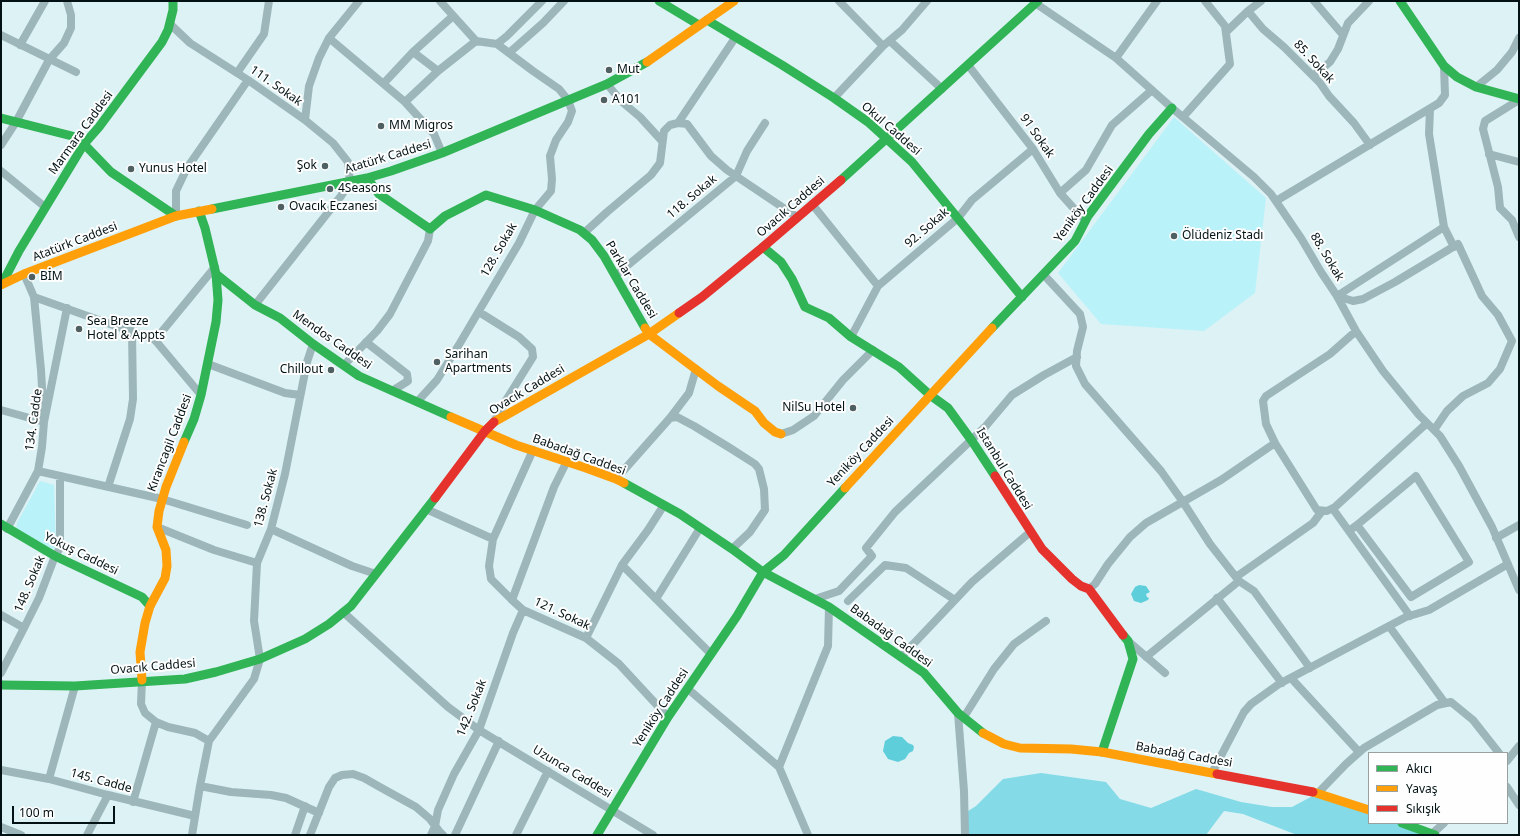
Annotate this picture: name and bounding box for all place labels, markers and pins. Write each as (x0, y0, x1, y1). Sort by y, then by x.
place label: Mut (617, 63, 640, 77)
marker: Mut (604, 65, 614, 75)
place label: A101 (612, 93, 640, 107)
marker: A101 (599, 95, 609, 105)
place label: MM Migros (389, 119, 453, 133)
marker: MM Migros (376, 121, 386, 131)
place label: Şok (297, 159, 317, 173)
marker: Şok (320, 161, 330, 171)
place label: Yunus Hotel (139, 162, 207, 176)
marker: Yunus Hotel (126, 164, 136, 174)
place label: 4Seasons (338, 182, 391, 196)
marker: 4Seasons (325, 184, 335, 194)
place label: Ovacık Eczanesi (289, 200, 377, 214)
marker: Ovacık Eczanesi (276, 202, 286, 212)
place label: Ölüdeniz Stadı (1182, 229, 1263, 243)
marker: Ölüdeniz Stadı (1169, 231, 1179, 241)
place label: BİM (40, 270, 63, 284)
marker: BİM (27, 272, 37, 282)
place label: Sea Breeze Hotel & Appts (87, 315, 165, 343)
marker: Sea Breeze Hotel & Appts (74, 324, 84, 334)
place label: Sarihan Apartments (445, 348, 512, 376)
marker: Sarihan Apartments (432, 357, 442, 367)
place label: Chillout (280, 363, 323, 377)
marker: Chillout (326, 365, 336, 375)
place label: NilSu Hotel (782, 401, 845, 415)
marker: NilSu Hotel (848, 403, 858, 413)

